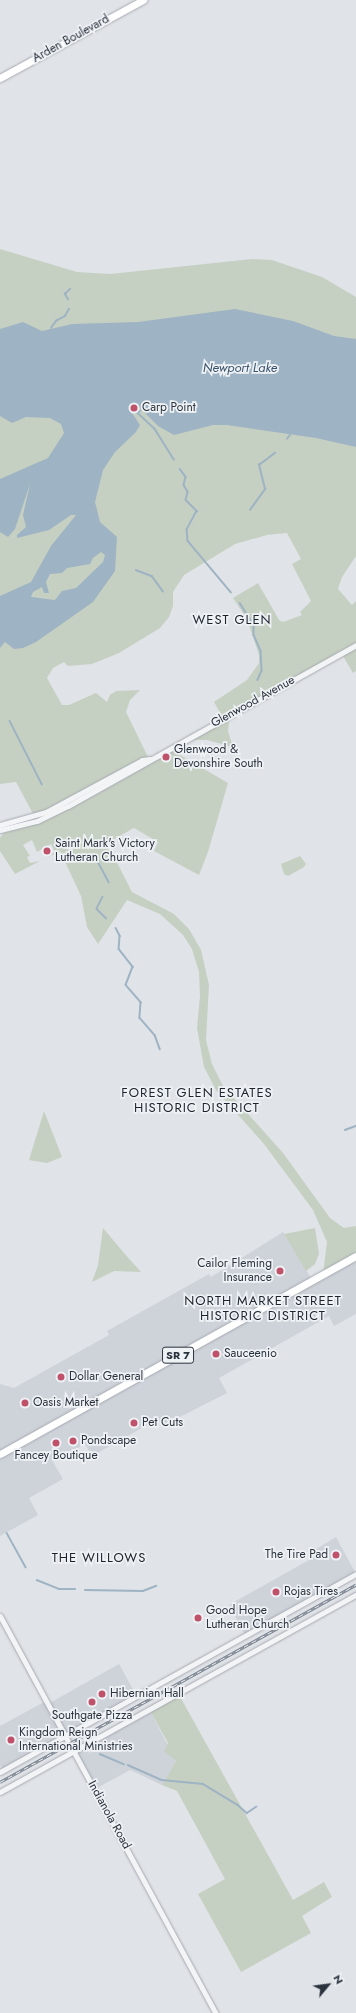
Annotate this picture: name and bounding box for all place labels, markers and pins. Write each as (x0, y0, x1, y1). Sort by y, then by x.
place label: Carp Point (142, 401, 196, 415)
marker: Carp Point (129, 403, 139, 413)
place label: Glenwood & Devonshire South (174, 743, 263, 771)
marker: Glenwood & Devonshire South (161, 752, 171, 762)
place label: Saint Mark's Victory Lutheran Church (55, 837, 155, 865)
marker: Saint Mark's Victory Lutheran Church (42, 846, 52, 856)
place label: Cailor Fleming Insurance (197, 1257, 272, 1285)
marker: Cailor Fleming Insurance (275, 1266, 285, 1276)
place label: Sauceenio (224, 1347, 277, 1361)
marker: Sauceenio (211, 1349, 221, 1359)
place label: Dollar General (69, 1370, 143, 1384)
marker: Dollar General (56, 1372, 66, 1382)
place label: Oasis Market (33, 1396, 98, 1410)
marker: Oasis Market (20, 1398, 30, 1408)
place label: Pet Cuts (142, 1416, 183, 1430)
marker: Pet Cuts (129, 1418, 139, 1428)
place label: Pondscape (81, 1434, 136, 1448)
marker: Pondscape (68, 1436, 78, 1446)
marker: Fancey Boutique (51, 1438, 61, 1448)
place label: Fancey Boutique (14, 1449, 98, 1463)
place label: The Tire Pad (265, 1548, 328, 1562)
marker: The Tire Pad (331, 1550, 341, 1560)
place label: Rojas Tires (284, 1585, 338, 1599)
marker: Rojas Tires (271, 1587, 281, 1597)
place label: Good Hope Lutheran Church (206, 1604, 289, 1632)
marker: Good Hope Lutheran Church (193, 1613, 203, 1623)
place label: Hibernian Hall (110, 1687, 184, 1701)
marker: Hibernian Hall (97, 1689, 107, 1699)
marker: Southgate Pizza (87, 1697, 97, 1707)
place label: Southgate Pizza (52, 1709, 132, 1723)
place label: Kingdom Reign International Ministries (19, 1726, 133, 1754)
marker: Kingdom Reign International Ministries (6, 1735, 16, 1745)

